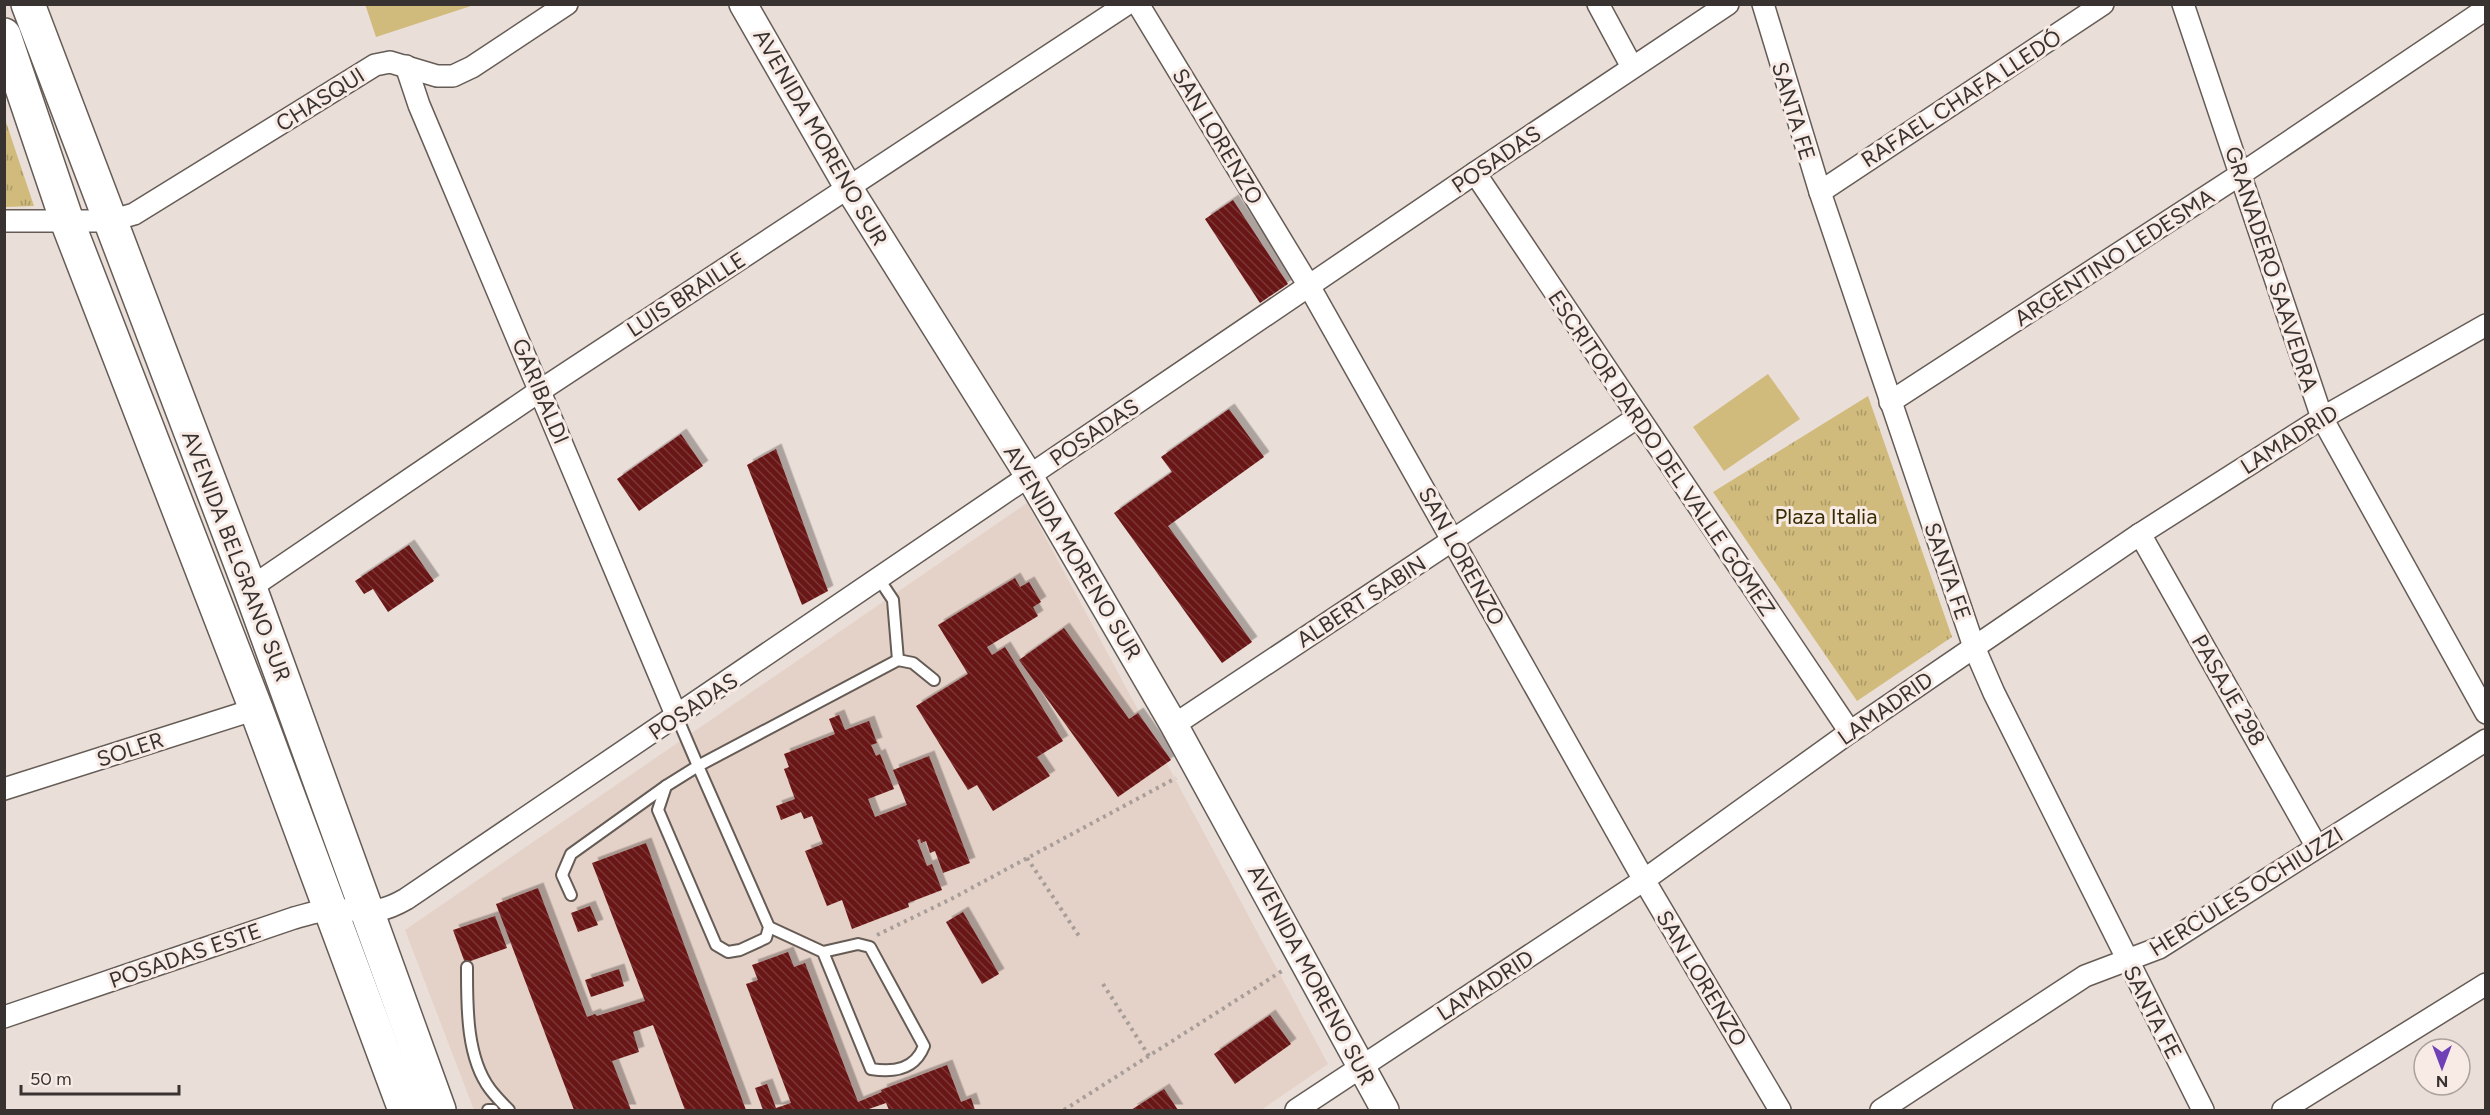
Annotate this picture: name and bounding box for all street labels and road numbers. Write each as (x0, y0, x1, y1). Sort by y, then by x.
street label: AVENIDA MORENO SUR (747, 24, 894, 250)
street label: RAFAEL CHAFA LLEDÓ (1856, 24, 2066, 173)
street label: SANTA FE (1766, 59, 1821, 164)
street label: CHASQUI (271, 62, 370, 137)
street label: SAN LORENZO (1166, 63, 1269, 209)
street label: POSADAS (1447, 120, 1546, 199)
street label: GRANADERO SAAVEDRA (2219, 143, 2324, 395)
street label: ARGENTINO LEDESMA (2009, 183, 2219, 332)
street label: LUIS BRAILLE (622, 246, 751, 343)
street label: ESCRITOR DARDO DEL VALLE GÓMEZ (1542, 285, 1781, 621)
street label: GARIBALDI (506, 334, 575, 448)
street label: POSADAS (1045, 393, 1144, 472)
street label: LAMADRID (2236, 399, 2343, 480)
street label: AVENIDA BELGRANO SUR (176, 427, 297, 685)
street label: AVENIDA MORENO SUR (998, 440, 1147, 664)
street label: SAN LORENZO (1412, 482, 1511, 630)
street label: SANTA FE (1918, 519, 1977, 623)
street label: ALBERT SABIN (1291, 550, 1431, 653)
street label: PASAJE 298 (2186, 630, 2271, 751)
street label: LAMADRID (1833, 666, 1938, 751)
street label: POSADAS (644, 667, 743, 746)
street label: SOLER (93, 726, 167, 773)
street label: HERCULES OCHIUZZI (2144, 821, 2348, 962)
street label: AVENIDA MORENO SUR (1242, 861, 1381, 1090)
street label: SAN LORENZO (1650, 905, 1753, 1051)
street label: POSADAS ESTE (106, 917, 265, 994)
street label: LAMADRID (1432, 944, 1539, 1027)
street label: SANTA FE (2118, 961, 2188, 1064)

